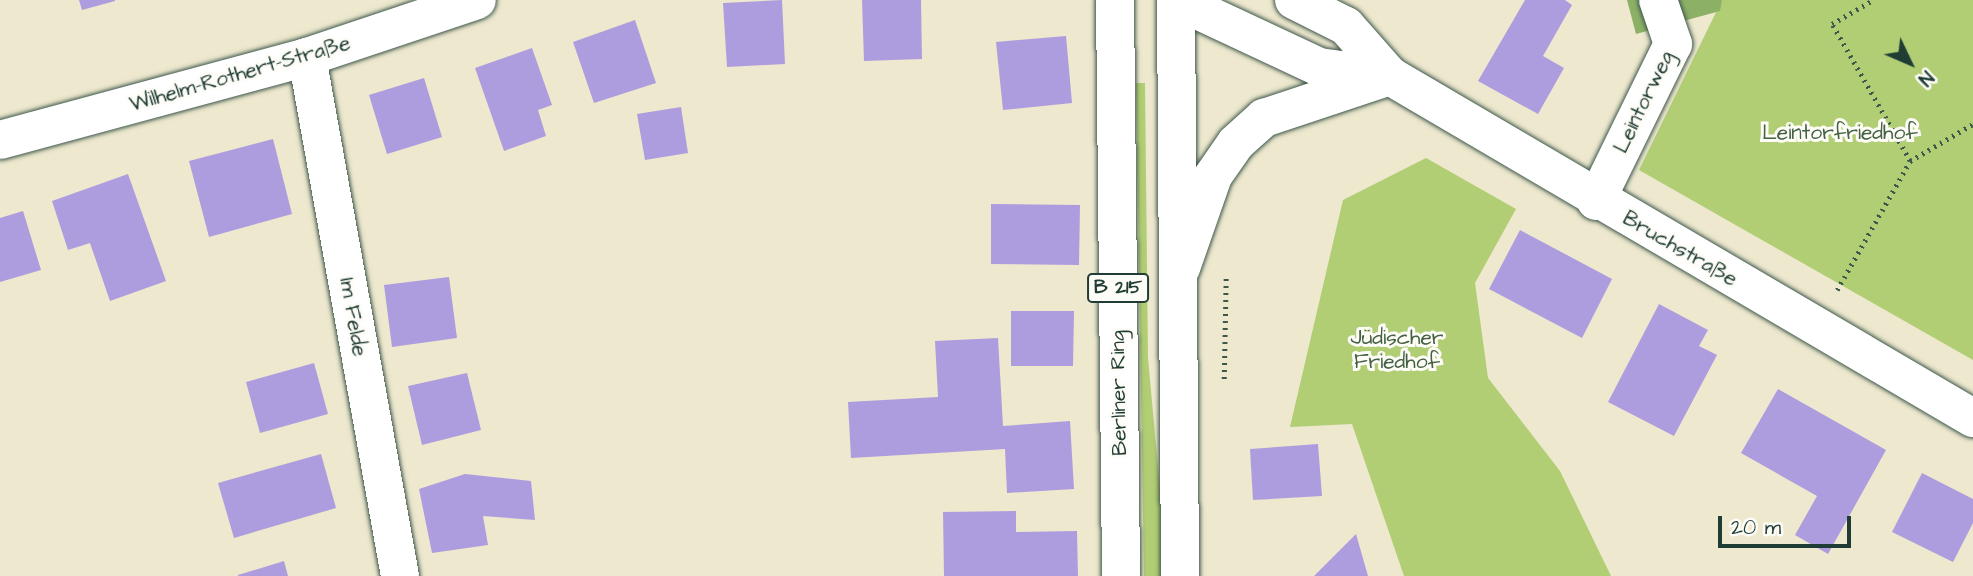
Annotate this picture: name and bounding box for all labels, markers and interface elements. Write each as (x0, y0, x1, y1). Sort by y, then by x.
north arrow (1875, 28, 1945, 98)
street label: Wilhelm-Rothert-Straße (127, 30, 353, 118)
street label: Leintorweg (1608, 47, 1680, 157)
text: N (1912, 64, 1939, 92)
park label: Leintorfriedhof (1762, 120, 1918, 146)
street label: Bruchstraße (1618, 206, 1742, 292)
road number: B 215 (1086, 272, 1150, 304)
street label: Im Felde (334, 276, 372, 358)
park label: Jüdischer Friedhof (1351, 325, 1443, 375)
street label: Berliner Ring (1105, 330, 1133, 456)
scale bar (1721, 503, 1854, 546)
text: 20 m (1731, 513, 1781, 542)

